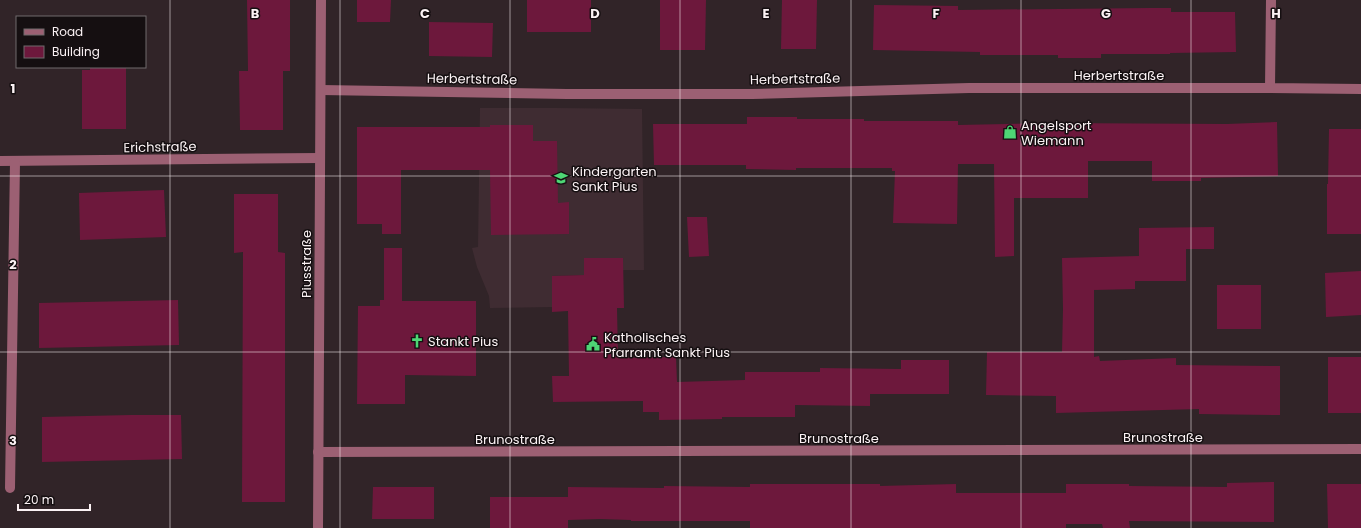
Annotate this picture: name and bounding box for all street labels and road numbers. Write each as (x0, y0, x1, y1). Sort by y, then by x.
street label: Herbertstraße (1074, 66, 1164, 85)
street label: Herbertstraße (427, 69, 517, 89)
street label: Herbertstraße (750, 69, 840, 89)
street label: Erichstraße (123, 137, 197, 157)
street label: Piusstraße (297, 230, 316, 298)
street label: Brunostraße (1123, 428, 1203, 447)
street label: Brunostraße (799, 429, 879, 448)
street label: Brunostraße (475, 430, 555, 449)

